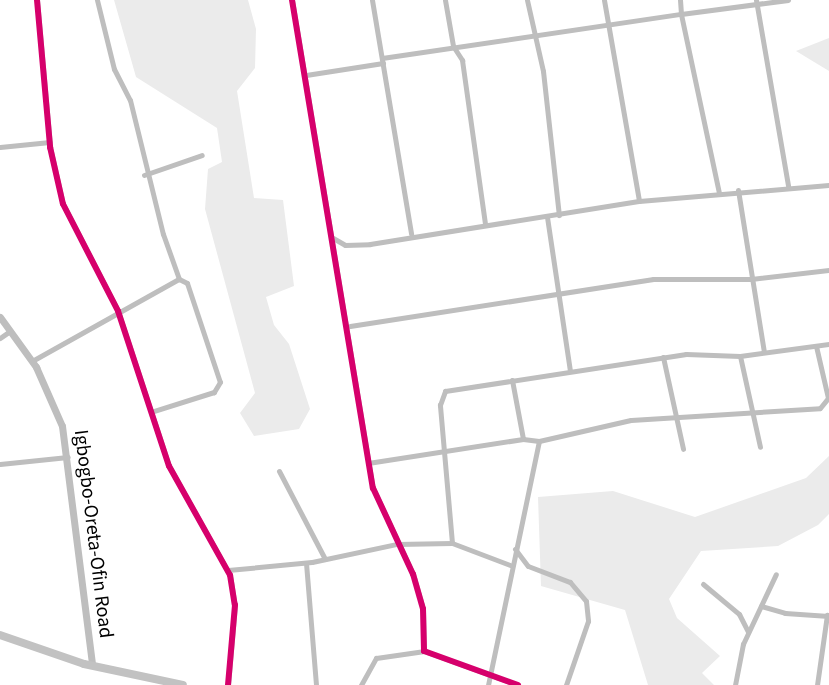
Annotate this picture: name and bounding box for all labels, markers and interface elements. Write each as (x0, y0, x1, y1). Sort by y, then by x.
street label: Igbogbo-Oreta-Ofin Road (68, 428, 118, 640)

